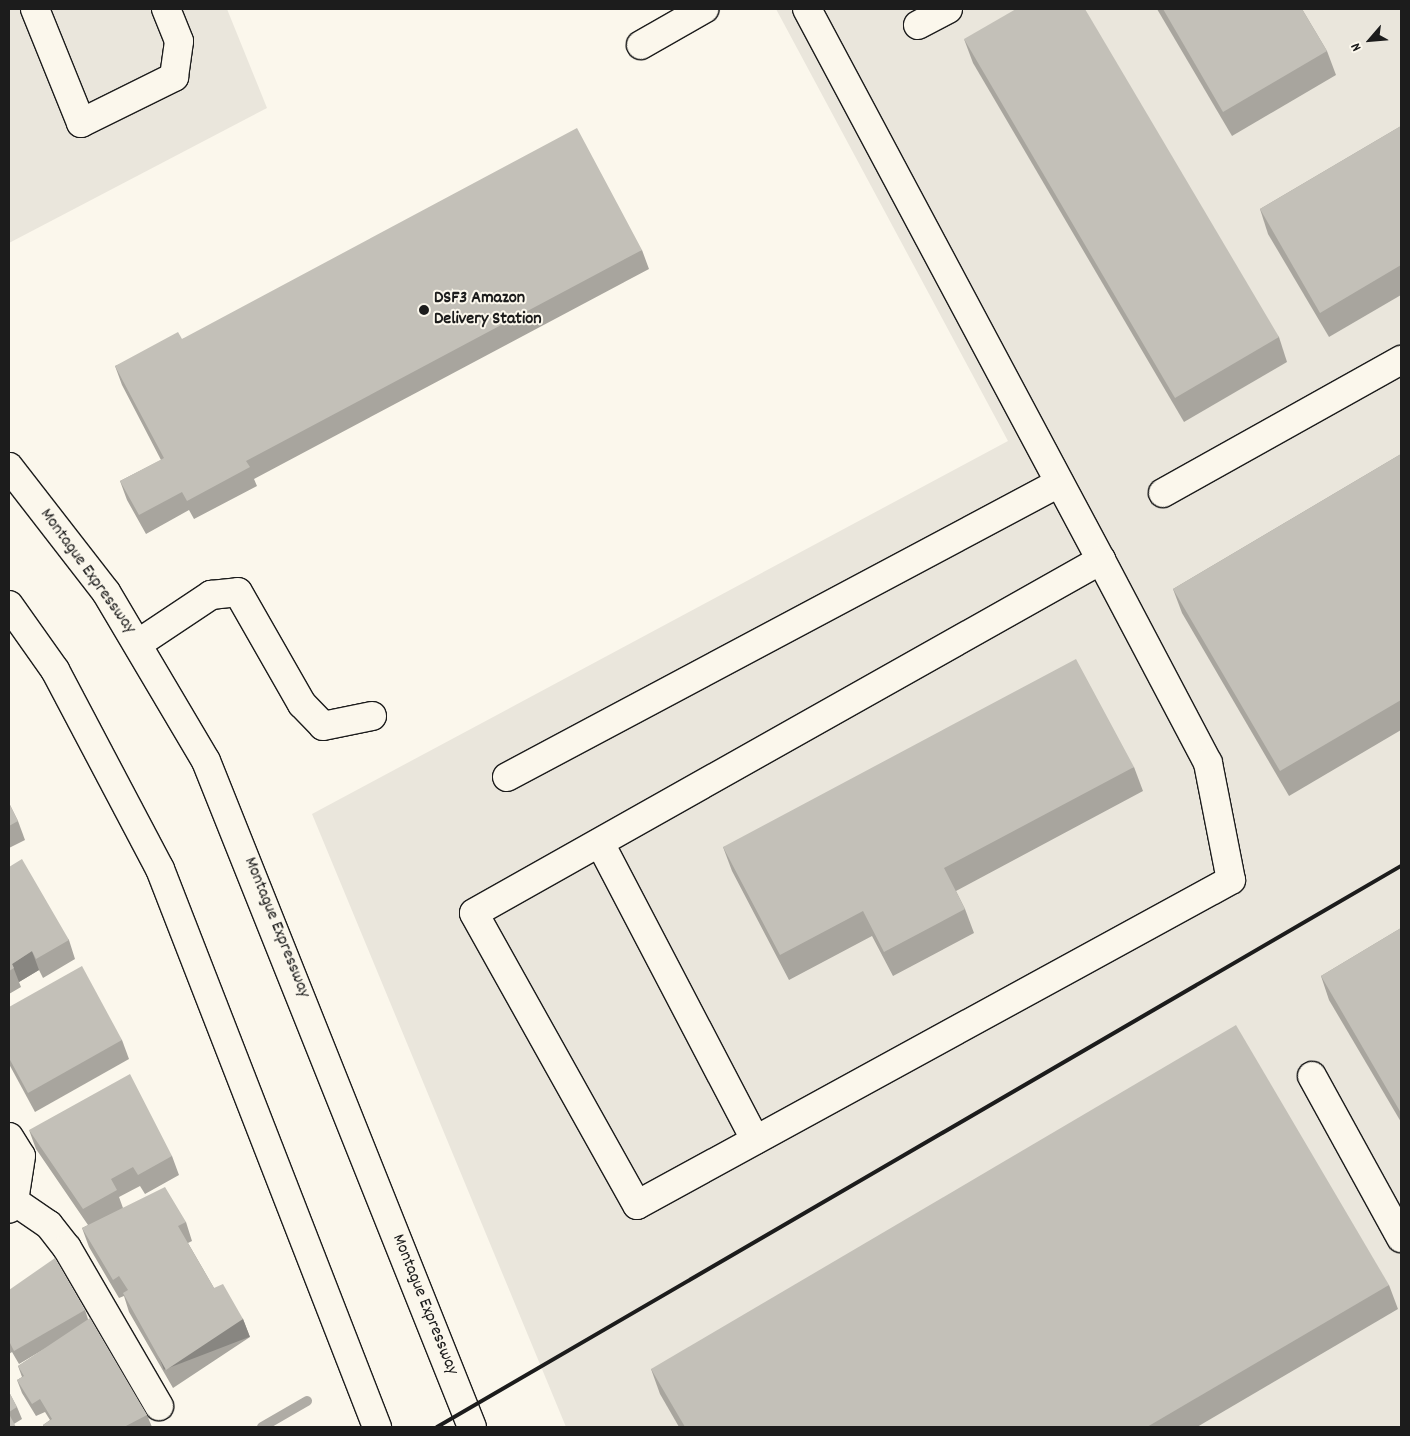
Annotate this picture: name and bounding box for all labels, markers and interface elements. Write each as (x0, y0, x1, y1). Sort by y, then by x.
north arrow (1345, 15, 1395, 65)
text: N (1346, 39, 1367, 54)
place label: DSF3 Amazon Delivery Station (434, 289, 542, 332)
marker: DSF3 Amazon Delivery Station (418, 304, 430, 316)
street label: Montague Expressway (34, 505, 140, 639)
street label: Montague Expressway (238, 854, 314, 1002)
street label: Montague Expressway (386, 1231, 462, 1379)

